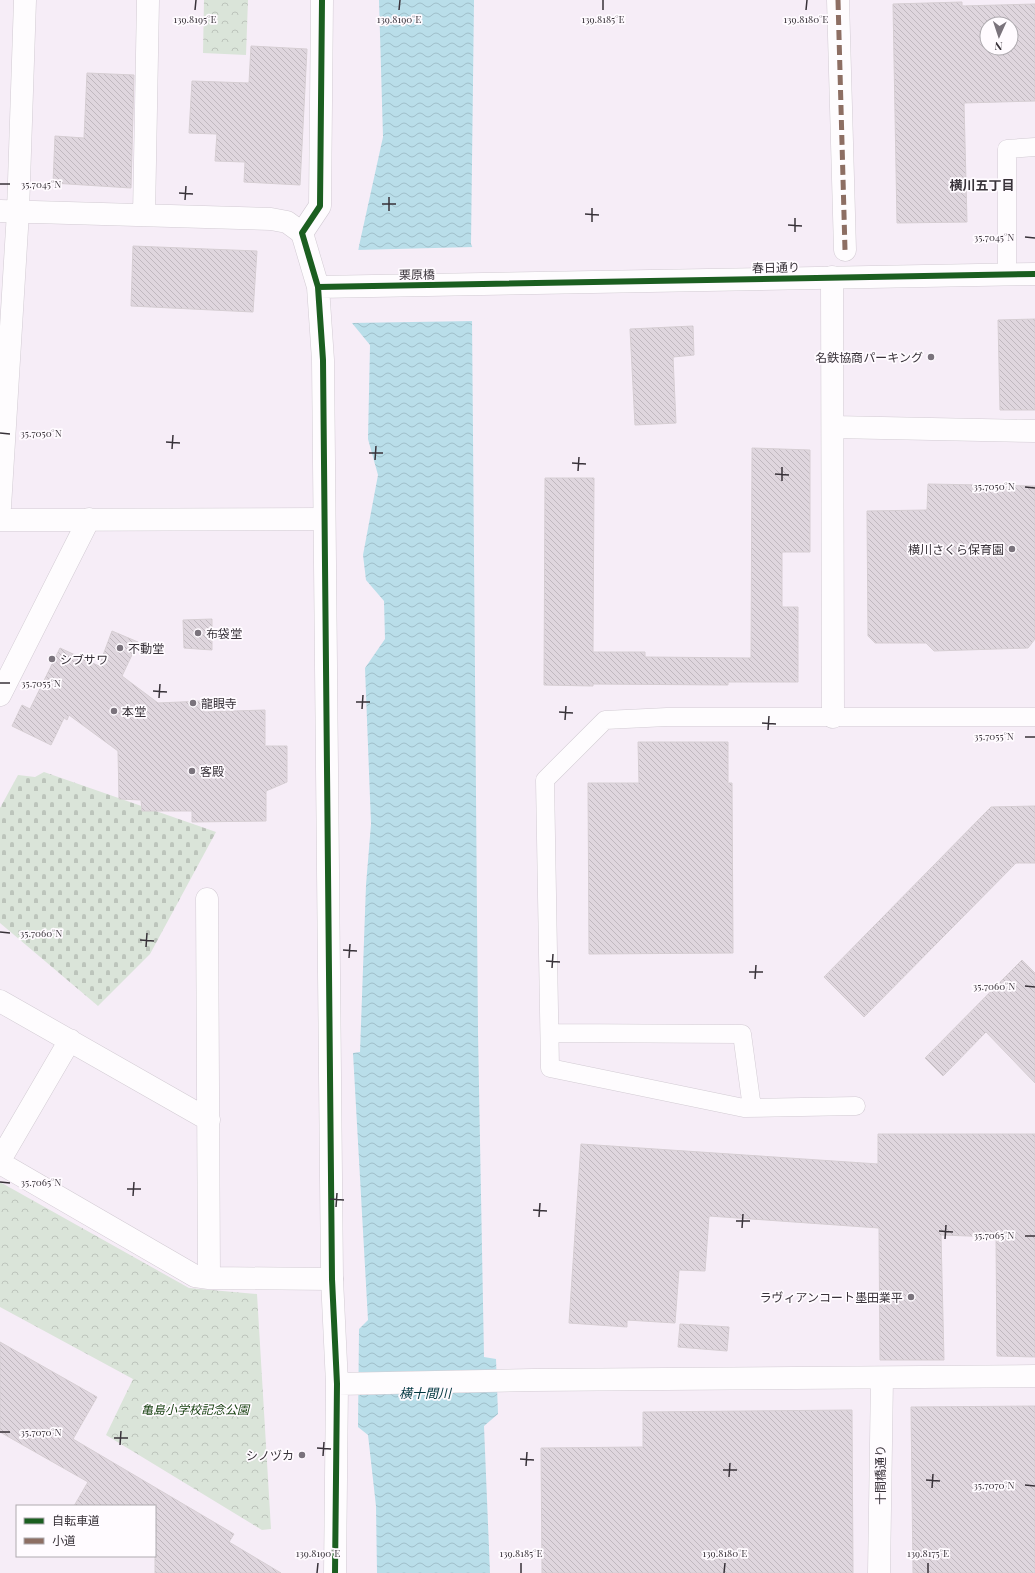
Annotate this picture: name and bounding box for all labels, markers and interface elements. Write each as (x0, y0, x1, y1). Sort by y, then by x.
text: 139.8195°E (173, 12, 217, 26)
text: 139.8190°E (377, 12, 421, 26)
text: 139.8185°E (581, 12, 625, 26)
text: 139.8180°E (784, 12, 828, 26)
north arrow (979, 16, 1019, 56)
text: N (994, 39, 1003, 54)
district label: 横川五丁目 (949, 176, 1015, 193)
text: 35.7045°N (21, 177, 61, 191)
text: 35.7045°N (974, 230, 1014, 244)
street label: 春日通り (752, 259, 800, 275)
street label: 栗原橋 (399, 266, 435, 282)
place label: 名鉄協商パーキング (815, 349, 923, 365)
marker: 名鉄協商パーキング (926, 352, 936, 362)
text: 35.7050°N (20, 426, 62, 440)
text: 35.7050°N (973, 479, 1015, 493)
place label: 横川さくら保育園 (908, 541, 1004, 557)
marker: 横川さくら保育園 (1007, 544, 1017, 554)
place label: 布袋堂 (206, 625, 242, 641)
marker: 布袋堂 (193, 628, 203, 638)
place label: 不動堂 (128, 640, 164, 656)
marker: 不動堂 (115, 643, 125, 653)
place label: シブサワ (60, 651, 108, 667)
marker: シブサワ (47, 654, 57, 664)
text: 35.7055°N (21, 676, 61, 690)
place label: 龍眼寺 (201, 695, 237, 711)
marker: 龍眼寺 (188, 698, 198, 708)
place label: 本堂 (122, 703, 146, 719)
marker: 本堂 (109, 706, 119, 716)
text: 35.7055°N (974, 729, 1014, 743)
place label: 客殿 (200, 763, 224, 779)
marker: 客殿 (187, 766, 197, 776)
text: 35.7060°N (20, 926, 62, 940)
text: 35.7060°N (973, 979, 1015, 993)
text: 35.7065°N (21, 1175, 61, 1189)
text: 35.7065°N (974, 1228, 1014, 1242)
place label: ラヴィアンコート墨田業平 (759, 1289, 903, 1305)
marker: ラヴィアンコート墨田業平 (906, 1292, 916, 1302)
water label: 横十間川 (399, 1384, 453, 1401)
park label: 亀島小学校記念公園 (141, 1401, 251, 1417)
text: 35.7070°N (20, 1425, 62, 1439)
street label: 十間橋通り (872, 1445, 888, 1505)
place label: シノヅカ (246, 1447, 294, 1463)
marker: シノヅカ (297, 1450, 307, 1460)
text: 35.7070°N (973, 1478, 1015, 1492)
legend (16, 1505, 156, 1557)
text: 自転車道 (52, 1512, 100, 1528)
text: 小道 (52, 1532, 76, 1548)
text: 139.8190°E (296, 1546, 340, 1560)
text: 139.8185°E (499, 1546, 543, 1560)
text: 139.8180°E (703, 1546, 747, 1560)
text: 139.8175°E (907, 1546, 949, 1560)

